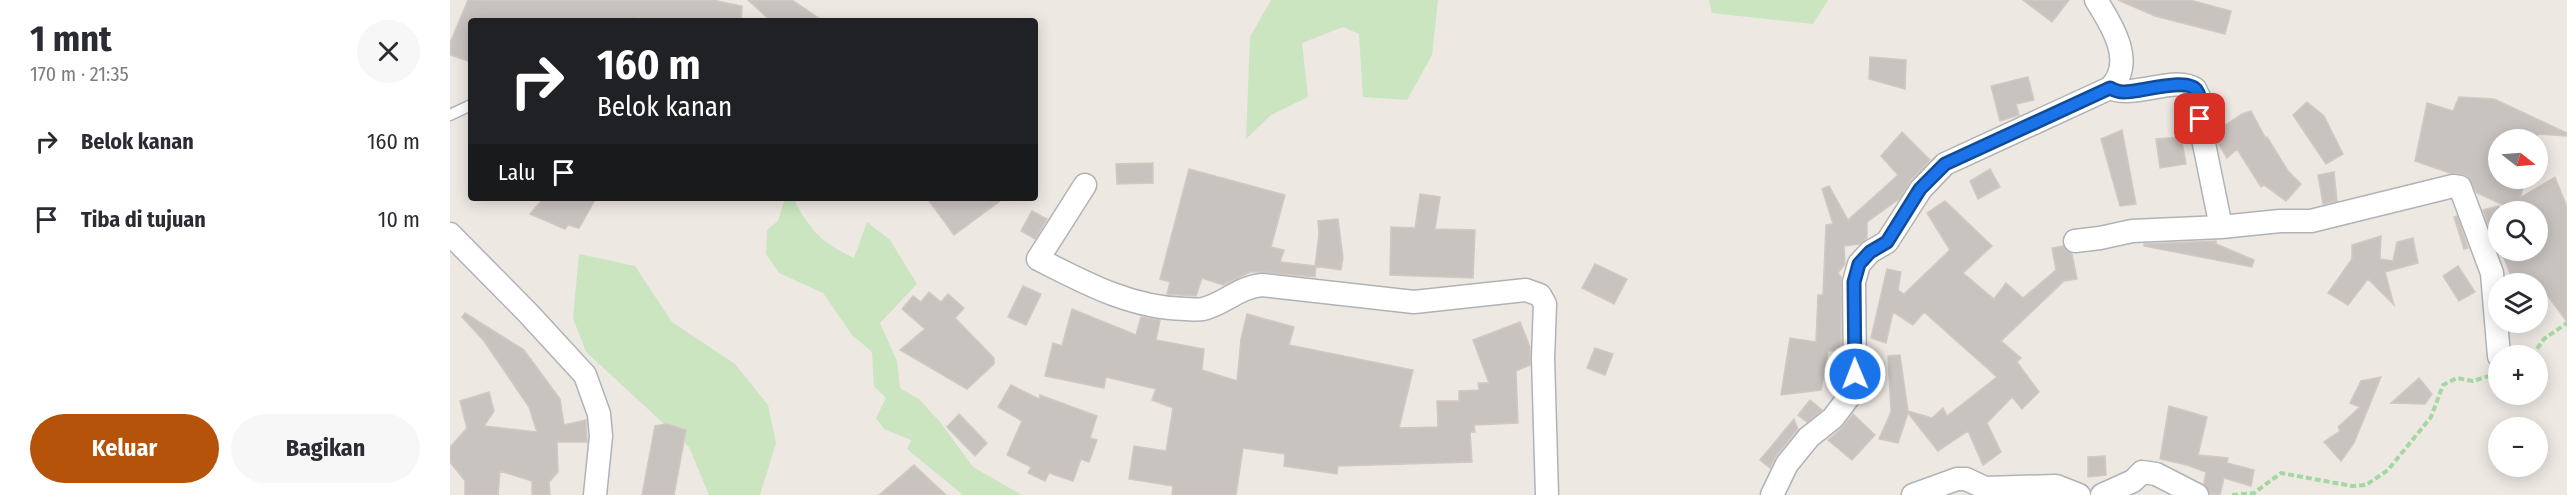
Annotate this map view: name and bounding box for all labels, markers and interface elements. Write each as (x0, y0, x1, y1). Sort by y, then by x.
text: 1 mnt (30, 17, 112, 61)
button: close (357, 20, 420, 83)
text: 160 m (597, 40, 700, 90)
icon: right (498, 42, 576, 120)
text: 170 m · 21:35 (30, 62, 129, 86)
text: Belok kanan (597, 91, 732, 123)
pin (2174, 93, 2225, 144)
icon: arrive (2183, 102, 2216, 135)
icon: right (30, 125, 63, 158)
text: Belok kanan (81, 128, 194, 155)
text: 160 m (367, 128, 420, 155)
north arrow (2488, 129, 2548, 189)
map controls (2488, 129, 2548, 477)
icon: arrive (547, 156, 580, 189)
text: Lalu (498, 159, 535, 186)
button: search (2488, 201, 2548, 261)
icon: arrive (30, 203, 63, 236)
text: Tiba di tujuan (81, 206, 206, 233)
text: 10 m (378, 206, 420, 233)
button: layers (2488, 273, 2548, 333)
position arrow (1823, 342, 1887, 406)
button: + (2488, 345, 2548, 405)
button: Keluar (30, 414, 219, 483)
button: Bagikan (231, 414, 420, 483)
button: − (2488, 417, 2548, 477)

